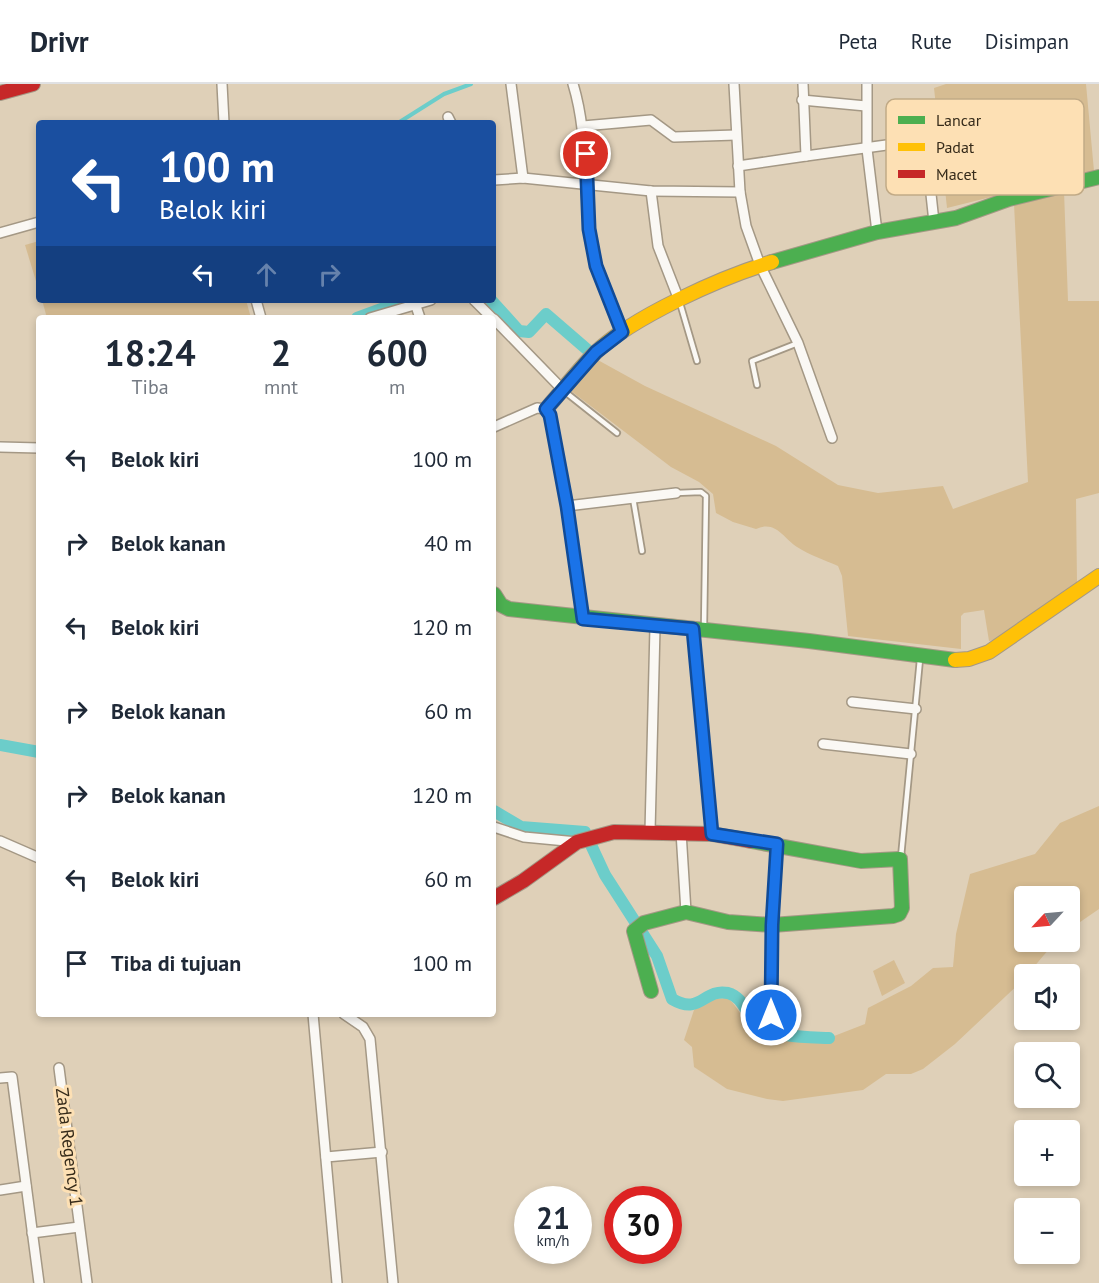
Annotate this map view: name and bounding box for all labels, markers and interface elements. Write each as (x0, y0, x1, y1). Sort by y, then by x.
text: Drivr (30, 23, 89, 60)
text: Peta (838, 28, 878, 55)
text: Rute (911, 28, 952, 55)
text: Disimpan (985, 28, 1069, 55)
legend (886, 99, 1084, 195)
text: Lancar (936, 110, 982, 130)
pin (560, 128, 611, 179)
icon: arrive (569, 137, 602, 170)
text: Padat (936, 137, 975, 157)
text: 100 m (159, 139, 275, 194)
icon: left (60, 144, 138, 222)
text: Macet (936, 164, 978, 184)
text: Belok kiri (159, 192, 267, 226)
icon: left (187, 258, 220, 291)
icon: ahead (250, 258, 283, 291)
icon: right (313, 258, 346, 291)
text: 18:24 (104, 329, 196, 376)
text: 2 (271, 329, 291, 376)
text: 600 (366, 329, 428, 376)
text: Tiba (131, 374, 169, 400)
text: mnt (264, 374, 298, 400)
text: m (389, 374, 405, 400)
icon: left (60, 443, 93, 476)
text: Belok kiri (111, 445, 200, 473)
text: 100 m (412, 445, 472, 473)
icon: right (60, 527, 93, 560)
text: Belok kanan (111, 529, 226, 557)
text: 40 m (424, 529, 472, 557)
icon: left (60, 611, 93, 644)
text: Belok kiri (111, 613, 200, 641)
text: 120 m (412, 613, 472, 641)
icon: right (60, 695, 93, 728)
text: Belok kanan (111, 697, 226, 725)
text: 60 m (424, 697, 472, 725)
icon: right (60, 779, 93, 812)
text: Belok kanan (111, 781, 226, 809)
text: 120 m (412, 781, 472, 809)
icon: left (60, 863, 93, 896)
text: Belok kiri (111, 865, 200, 893)
text: 60 m (424, 865, 472, 893)
north arrow (1014, 886, 1080, 952)
map controls (1014, 886, 1080, 1264)
icon: arrive (60, 947, 93, 980)
text: Tiba di tujuan (111, 949, 241, 977)
text: 100 m (412, 949, 472, 977)
button: sound (1014, 964, 1080, 1030)
position arrow (739, 983, 803, 1047)
button: search (1014, 1042, 1080, 1108)
street label: Zada Regency 1 (51, 1086, 88, 1208)
button: + (1014, 1120, 1080, 1186)
speed limit sign: 30 (604, 1186, 682, 1264)
text: 21 (536, 1198, 570, 1237)
button: − (1014, 1198, 1080, 1264)
text: km/h (537, 1231, 569, 1250)

